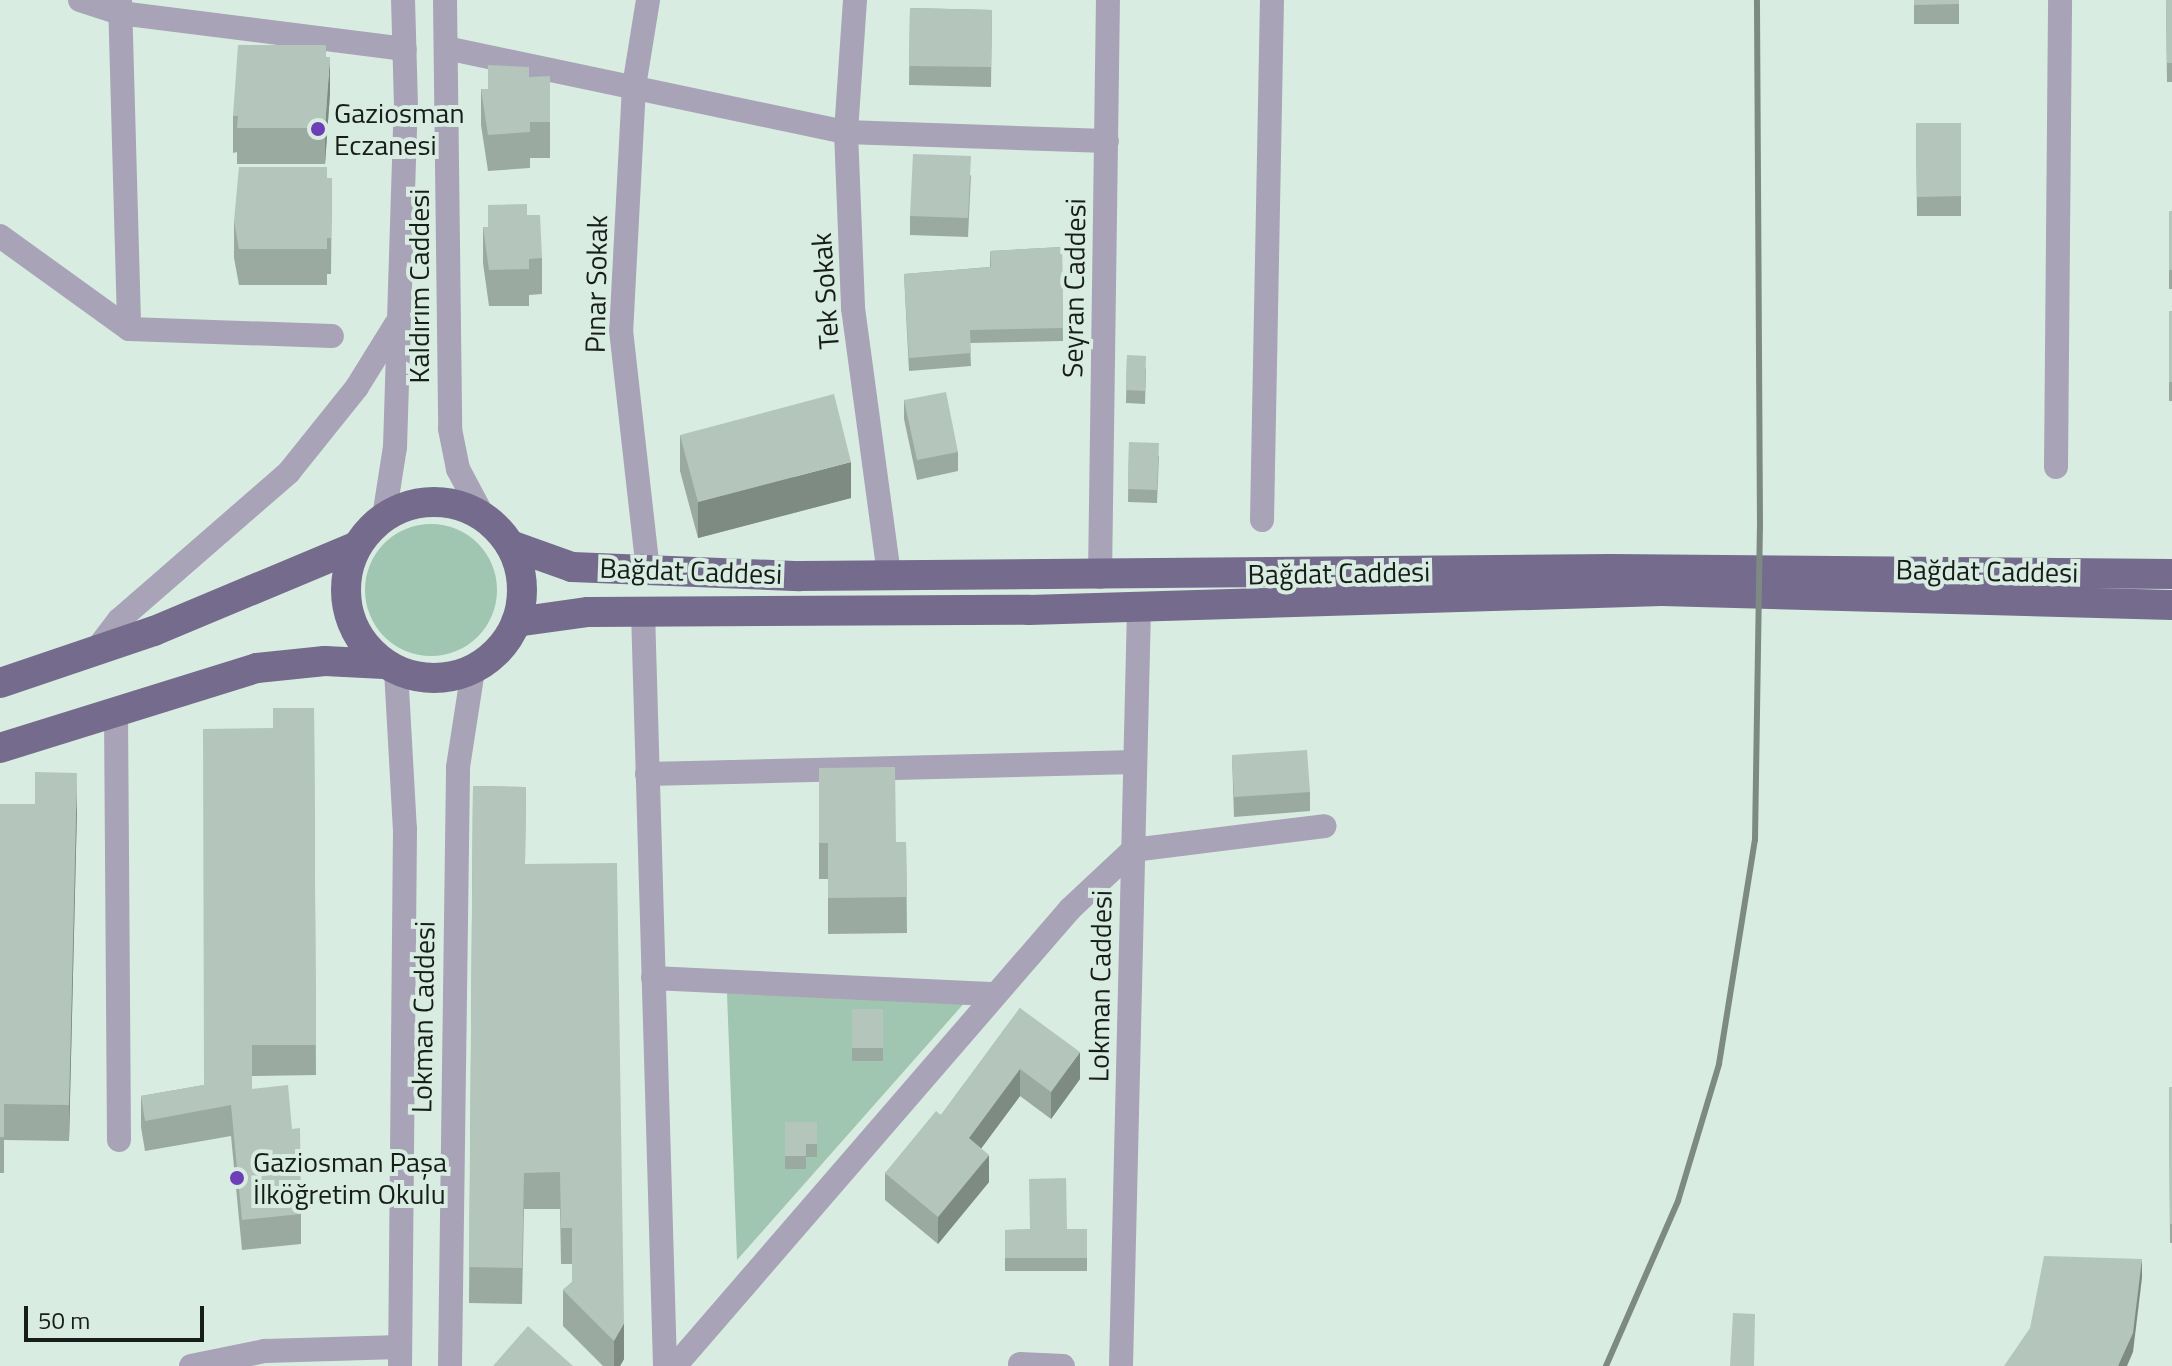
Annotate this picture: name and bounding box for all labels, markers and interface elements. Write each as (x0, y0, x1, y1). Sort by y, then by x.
place label: Gaziosman Eczanesi (334, 96, 464, 162)
marker: Gaziosman Eczanesi (309, 120, 327, 138)
street label: Kaldırım Caddesi (402, 189, 436, 383)
street label: Seyran Caddesi (1056, 198, 1092, 378)
street label: Pınar Sokak (578, 215, 614, 353)
street label: Tek Sokak (804, 232, 846, 350)
street label: Bağdat Caddesi (599, 551, 783, 591)
street label: Bağdat Caddesi (1895, 553, 2079, 589)
street label: Bağdat Caddesi (1247, 555, 1431, 591)
street label: Lokman Caddesi (1082, 890, 1118, 1082)
street label: Lokman Caddesi (405, 921, 441, 1113)
place label: Gaziosman Paşa İlköğretim Okulu (253, 1145, 447, 1211)
marker: Gaziosman Paşa İlköğretim Okulu (228, 1169, 246, 1187)
scale bar (28, 1290, 208, 1340)
text: 50 m (38, 1302, 90, 1338)

